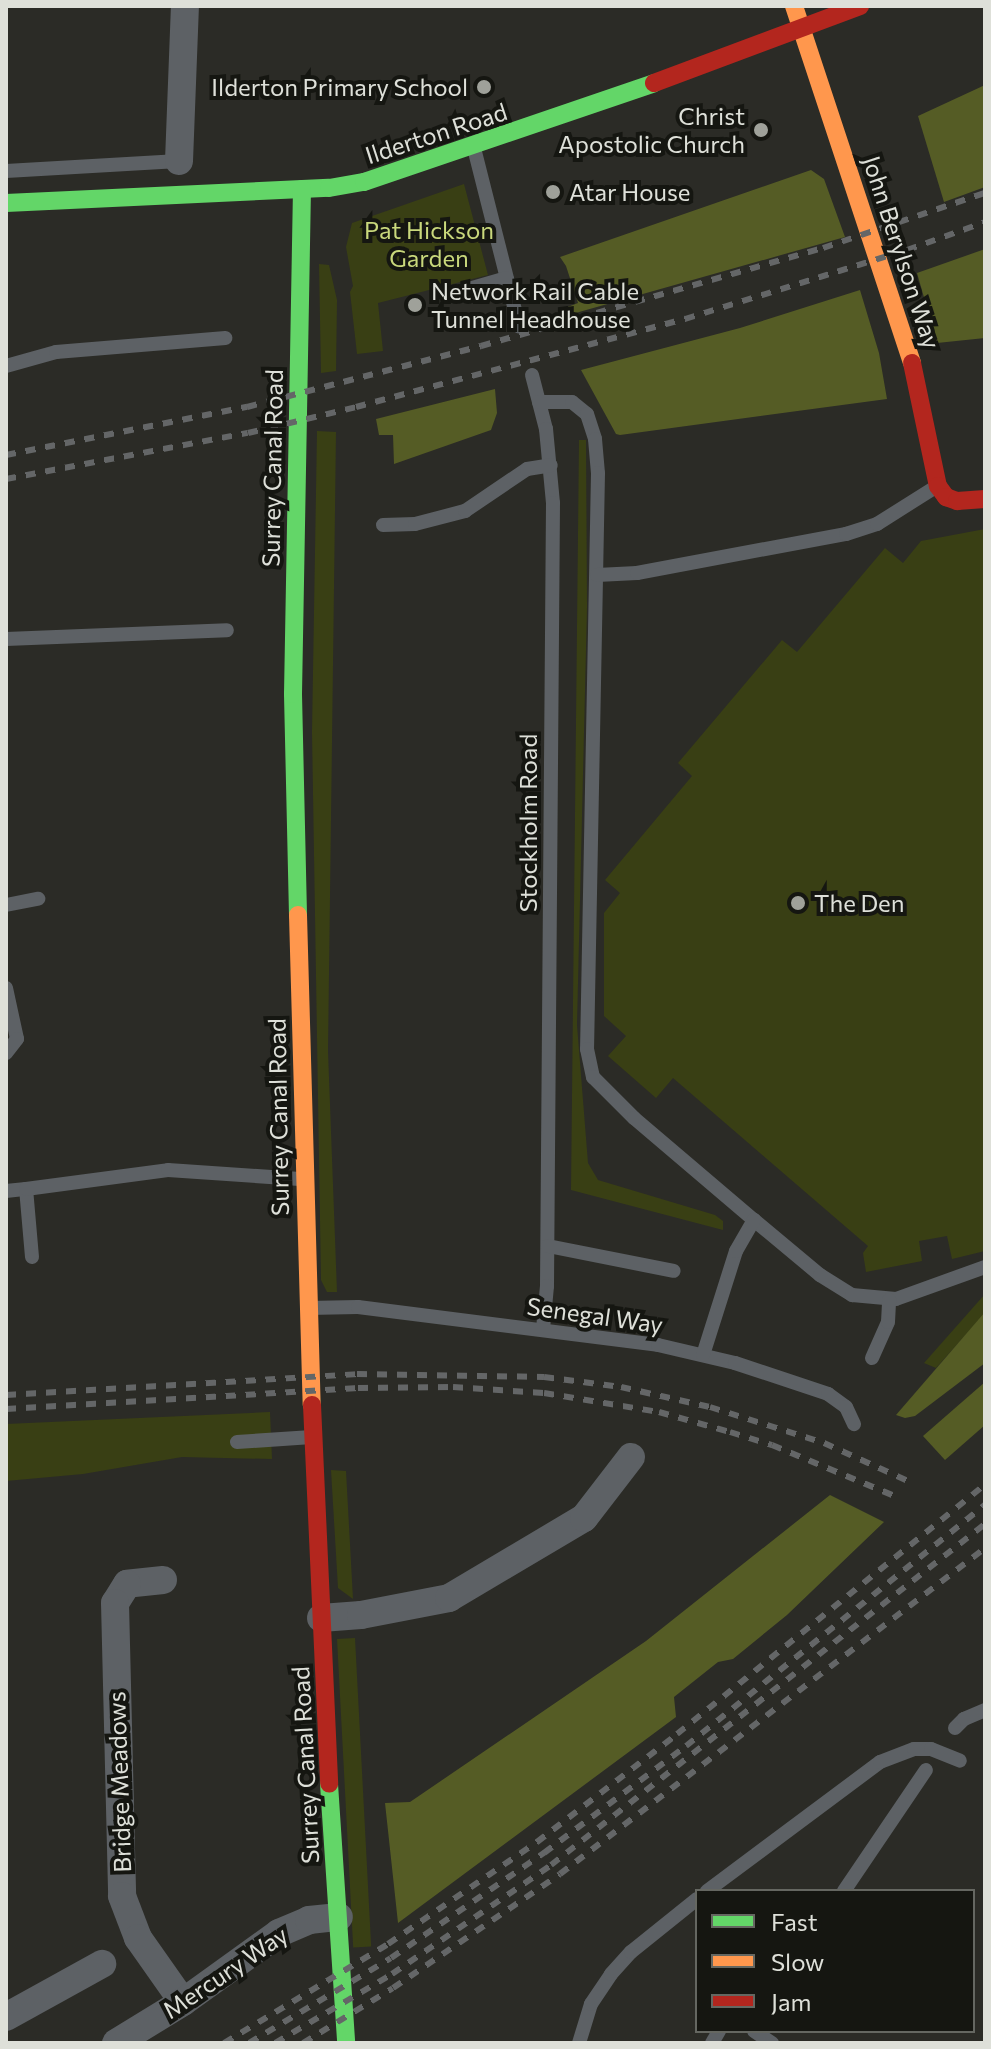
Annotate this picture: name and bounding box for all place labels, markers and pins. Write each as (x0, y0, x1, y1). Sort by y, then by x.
place label: Ilderton Primary School (211, 73, 468, 101)
marker: Ilderton Primary School (475, 78, 493, 96)
place label: Christ Apostolic Church (558, 102, 745, 158)
marker: Christ Apostolic Church (752, 121, 770, 139)
place label: Atar House (569, 178, 690, 206)
marker: Atar House (544, 183, 562, 201)
place label: Network Rail Cable Tunnel Headhouse (431, 277, 639, 333)
marker: Network Rail Cable Tunnel Headhouse (406, 296, 424, 314)
place label: The Den (814, 889, 904, 917)
marker: The Den (789, 894, 807, 912)

